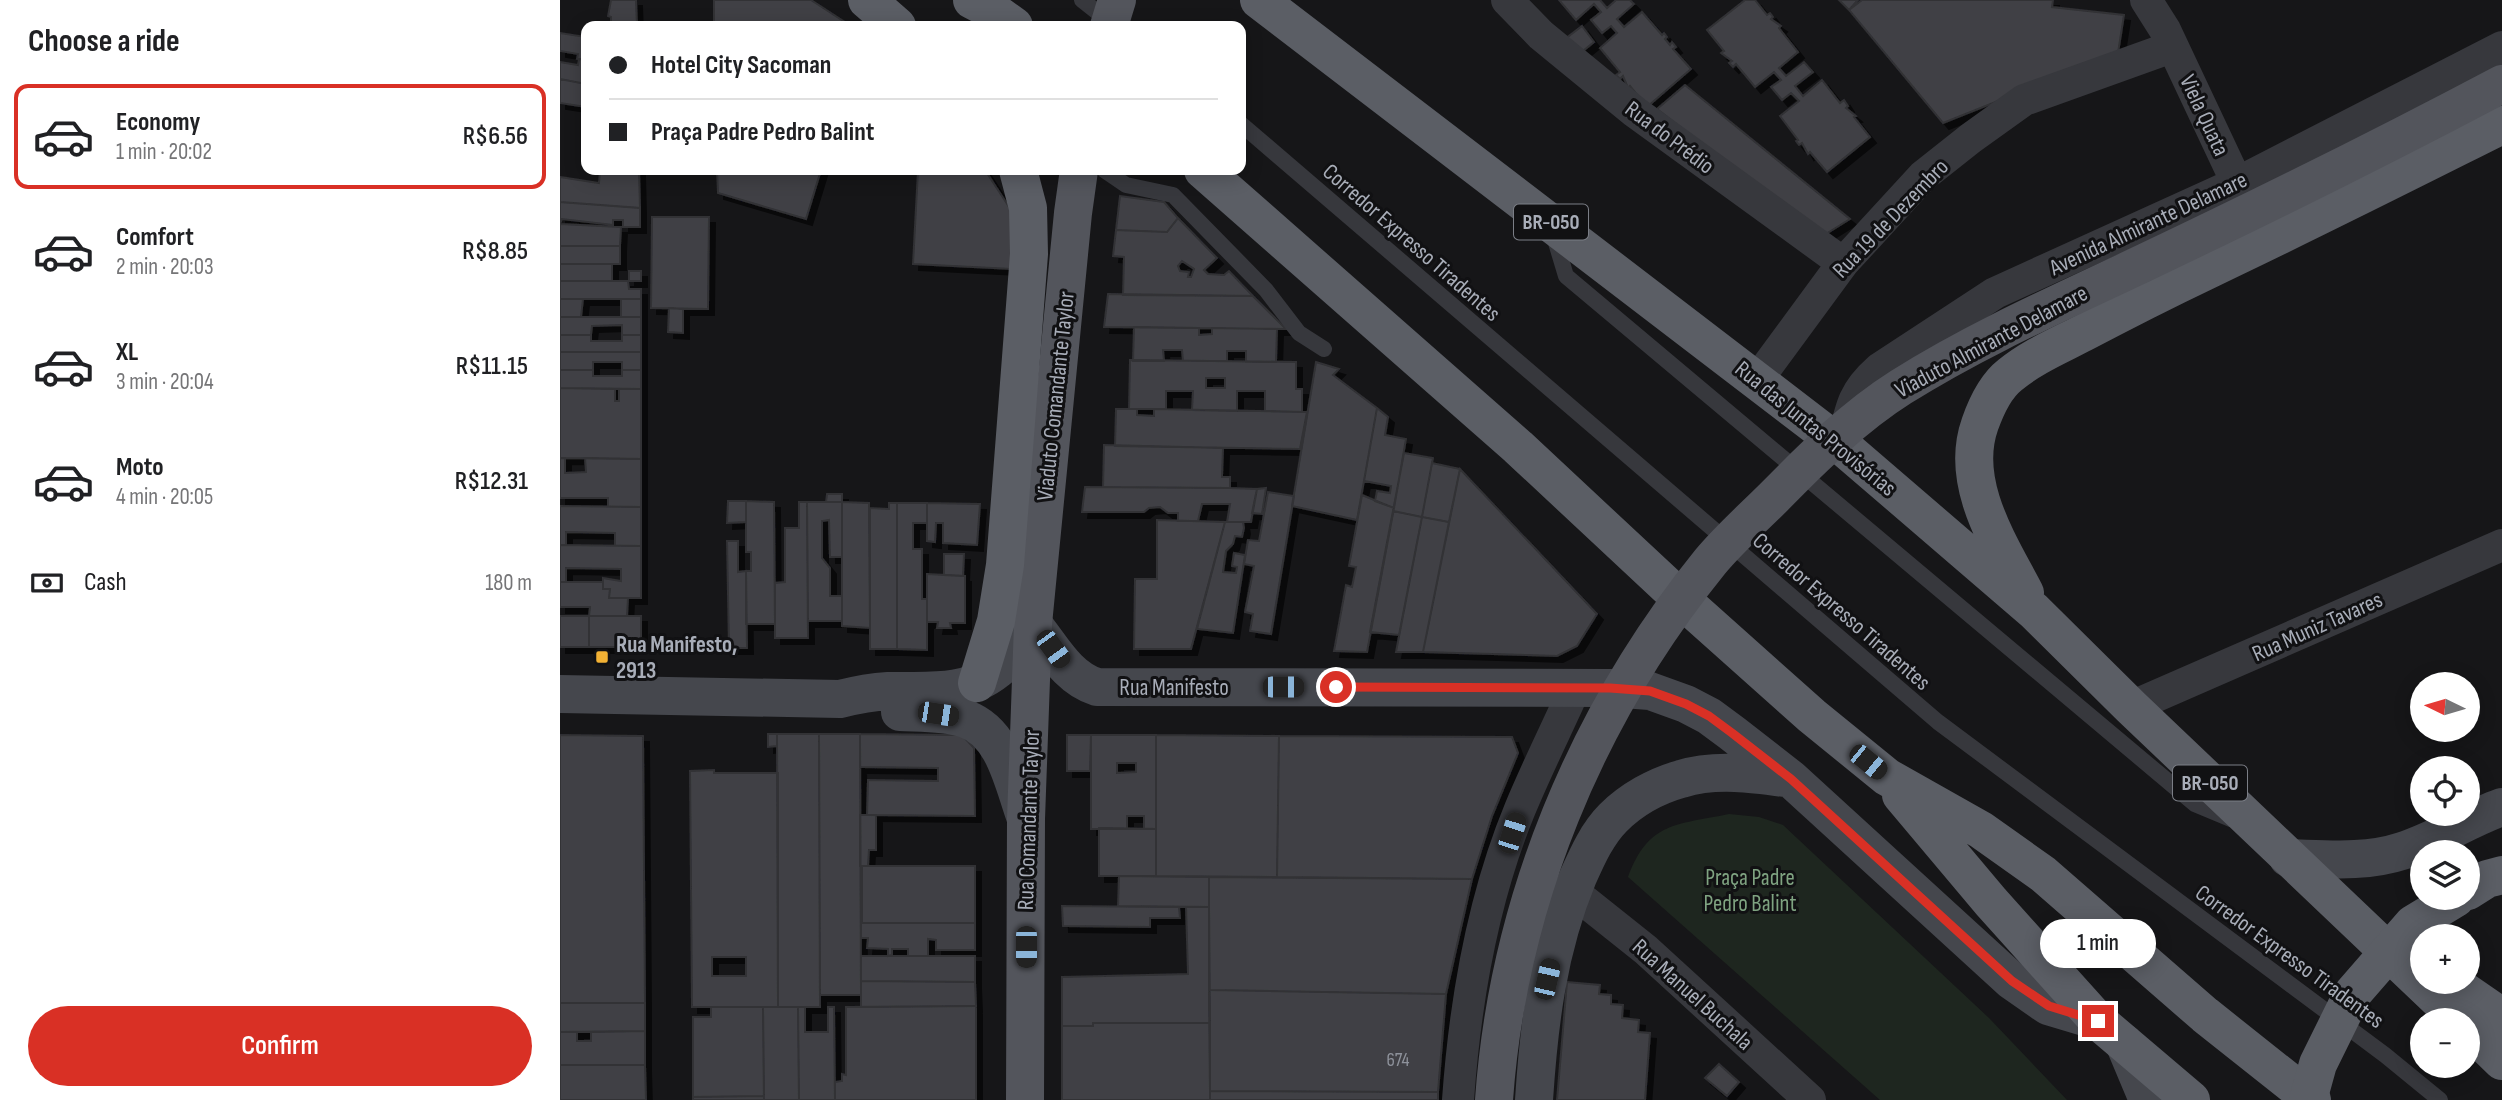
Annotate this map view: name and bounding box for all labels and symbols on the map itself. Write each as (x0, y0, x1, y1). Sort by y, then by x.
street label: Viela Quata (2173, 70, 2235, 160)
street label: Rua do Prédio (1619, 95, 1719, 180)
street label: Rua 19 de Dezembro (1827, 153, 1955, 284)
street label: Corredor Expresso Tiradentes (1317, 158, 1506, 328)
street label: Avenida Almirante Delamare (2044, 166, 2252, 282)
road number: BR-050 (1514, 204, 1588, 240)
street label: Viaduto Almirante Delamare (1891, 279, 2092, 404)
street label: Viaduto Comandante Taylor (1031, 289, 1081, 502)
street label: Rua das Juntas Provisórias (1729, 355, 1902, 502)
street label: Corredor Expresso Tiradentes (1747, 527, 1936, 697)
street label: Rua Muniz Tavares (2248, 586, 2387, 668)
car (1033, 626, 1074, 672)
place label: Rua Manifesto, 2913 (616, 631, 737, 685)
marker: Rua Manifesto, 2913 (594, 649, 610, 665)
route start (1320, 671, 1352, 703)
north arrow (2410, 672, 2480, 742)
street label: Rua Manifesto (1119, 674, 1229, 702)
car (1263, 677, 1305, 698)
car (916, 700, 961, 728)
street label: Rua Comandante Taylor (1012, 729, 1046, 911)
car (1846, 741, 1891, 783)
road number: BR-050 (2173, 766, 2247, 800)
car (1496, 810, 1529, 856)
park label: Praça Padre Pedro Balint (1703, 864, 1797, 918)
street label: Corredor Expresso Tiradentes (2190, 879, 2389, 1035)
callout: 1 min (2040, 920, 2156, 968)
car (1016, 926, 1037, 968)
street label: Rua Manuel Buchala (1626, 933, 1758, 1056)
car (1533, 956, 1562, 1002)
route end (2082, 1005, 2114, 1037)
house number: 674 (1387, 1049, 1409, 1072)

